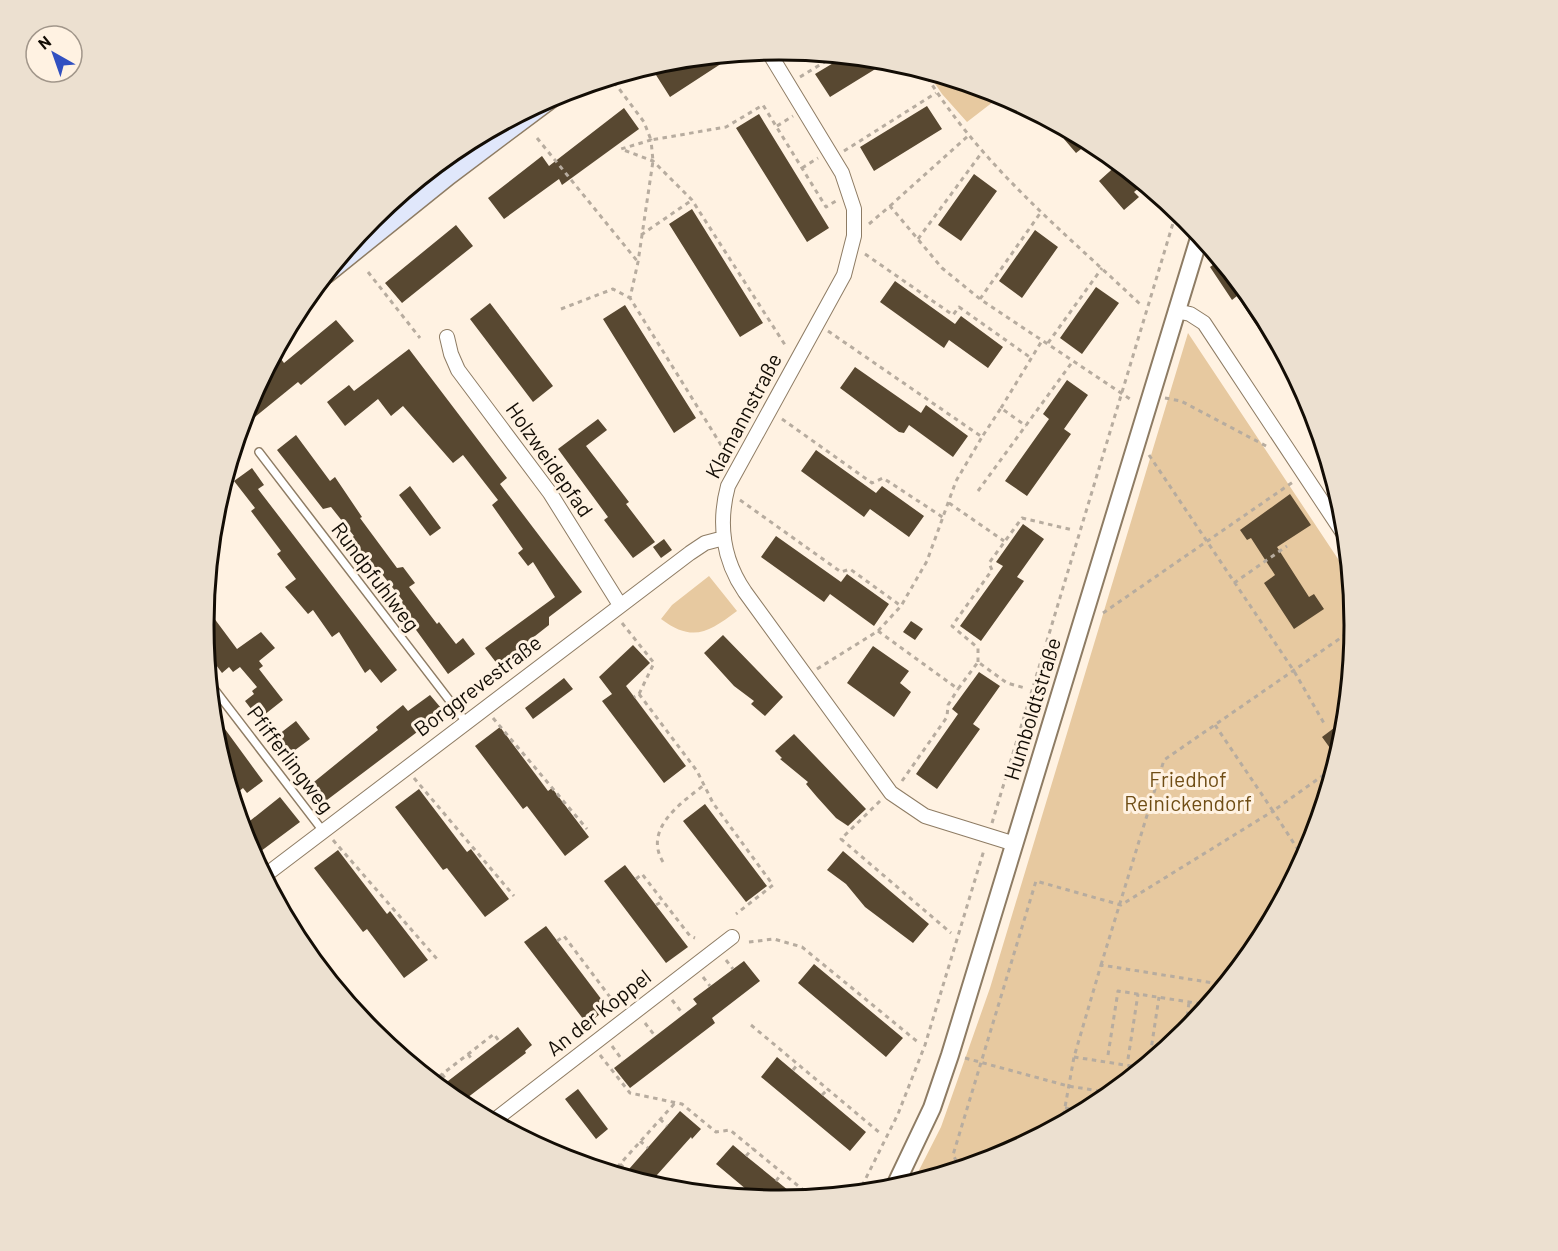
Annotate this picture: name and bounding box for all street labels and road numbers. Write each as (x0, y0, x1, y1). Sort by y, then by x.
street label: Klamannstraße (699, 348, 786, 482)
street label: Holzweidepfad (501, 397, 599, 521)
street label: Rundpfuhlweg (327, 516, 425, 636)
street label: Borggrevestraße (409, 629, 546, 741)
street label: Humboldtstraße (998, 634, 1065, 783)
street label: Pfifferlingweg (243, 700, 340, 818)
street label: An der Koppel (541, 963, 655, 1060)

